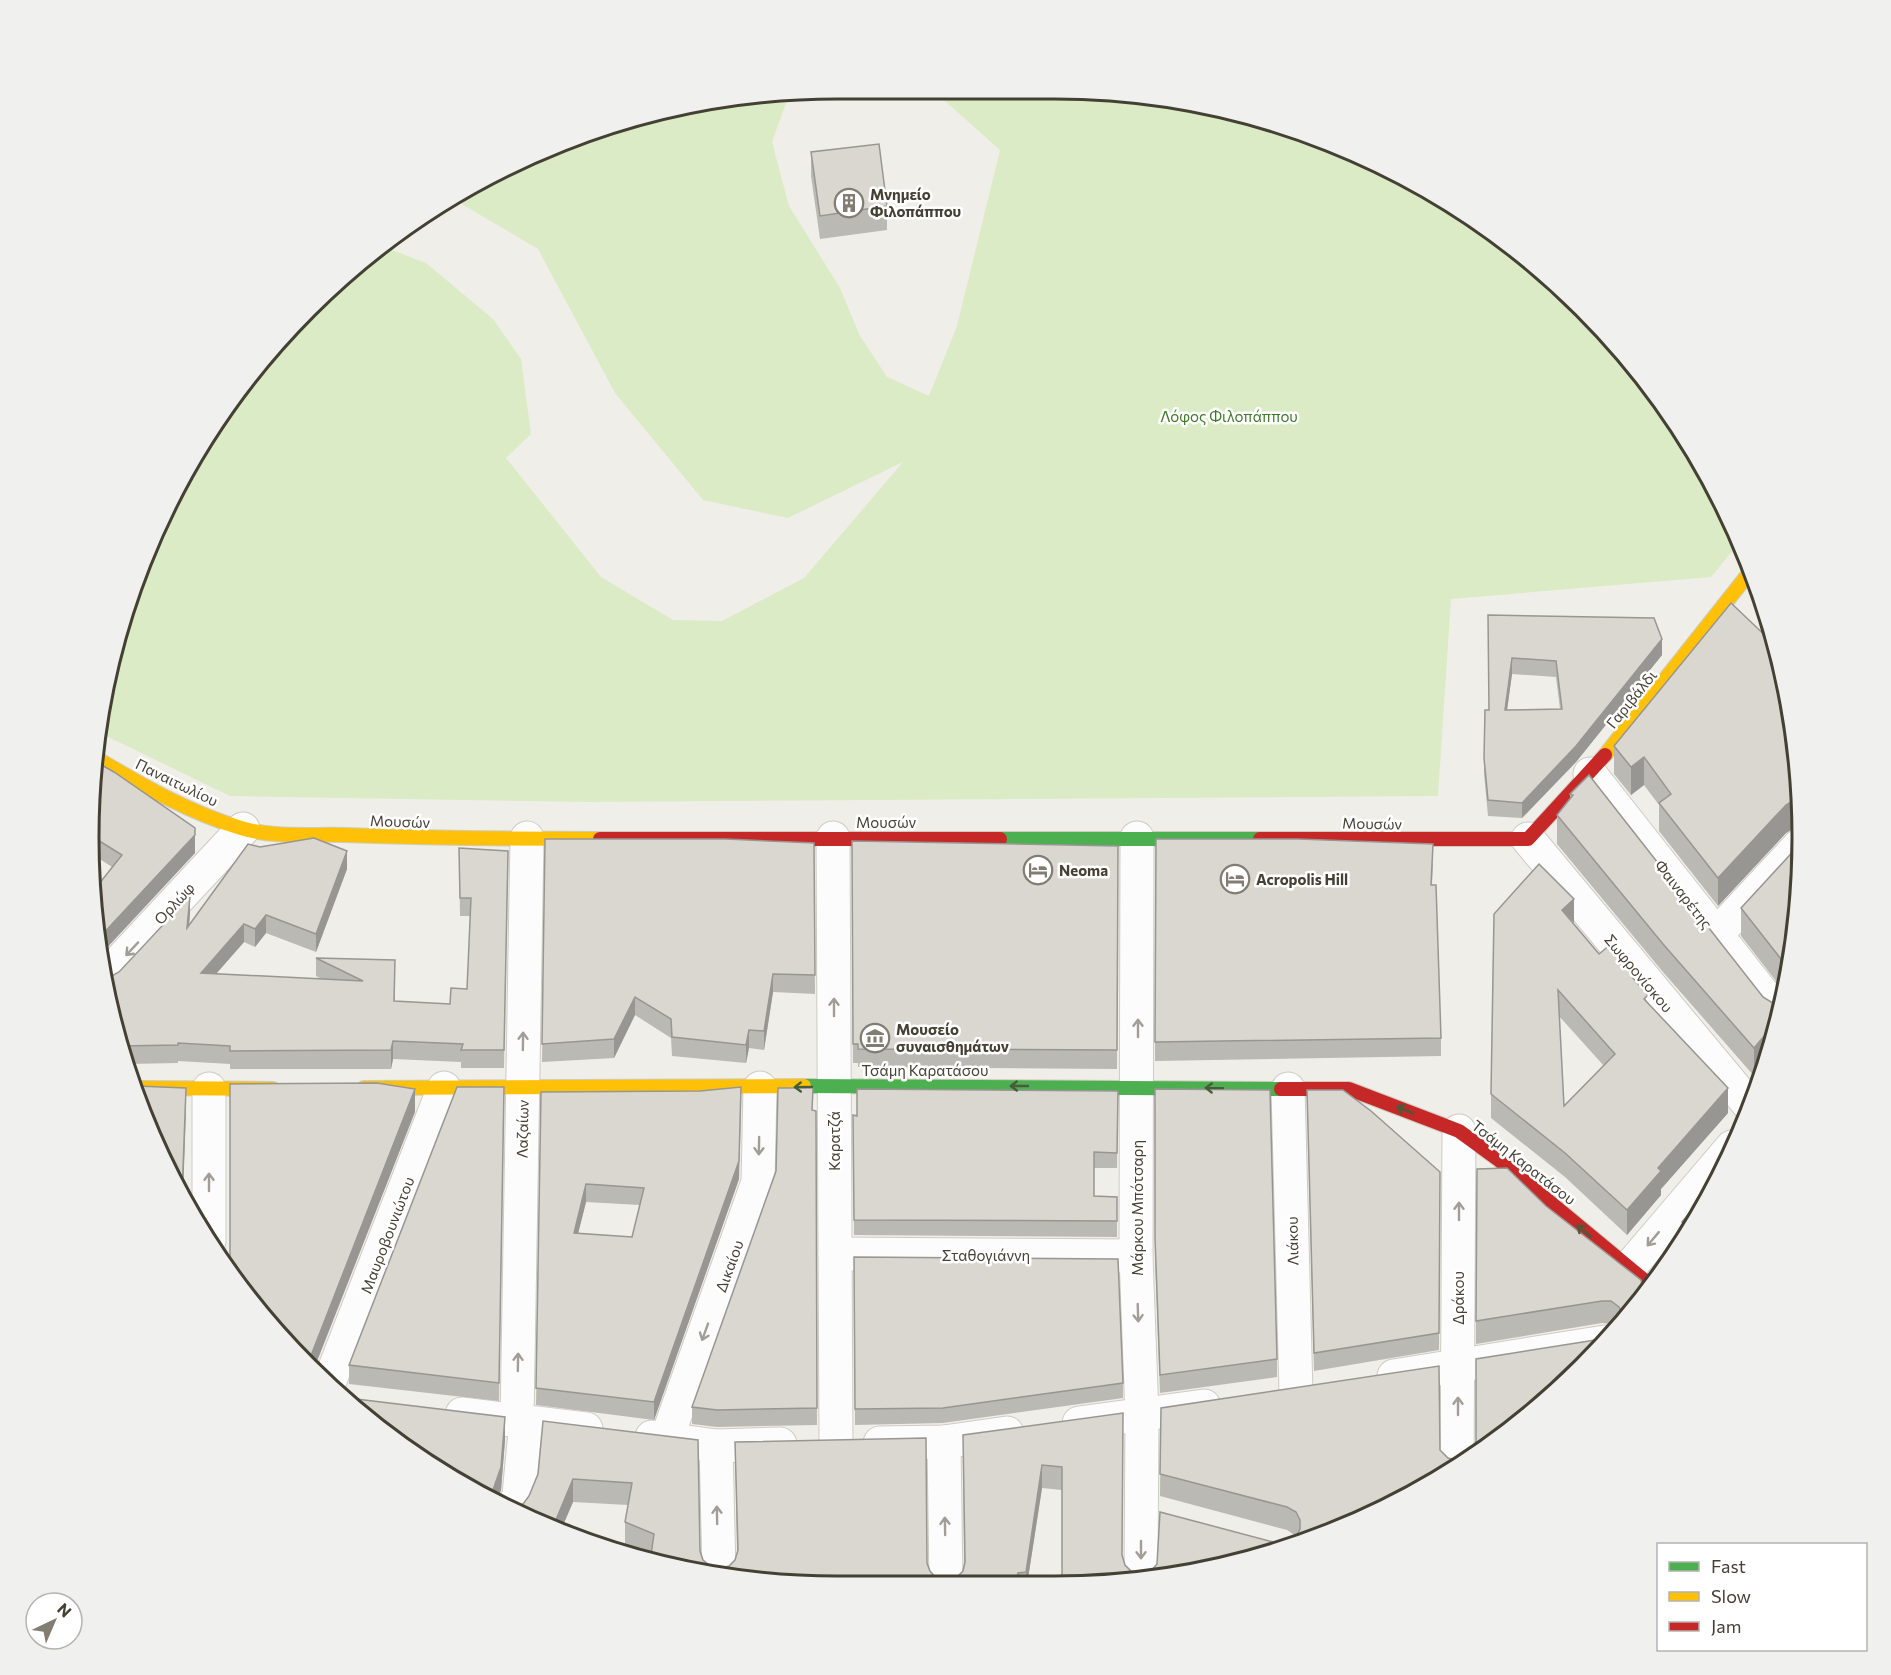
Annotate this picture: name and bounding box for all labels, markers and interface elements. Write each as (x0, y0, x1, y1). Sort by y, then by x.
place label: Μνημείο Φιλοπάππου (870, 185, 961, 220)
building icon: Μνημείο Φιλοπάππου (833, 187, 865, 219)
park label: Λόφος Φιλοπάππου (1160, 407, 1298, 425)
street label: Γαριβάλδι (1602, 666, 1660, 732)
street label: Παναιτωλίου (133, 754, 221, 810)
street label: Μουσών (370, 811, 431, 831)
street label: Μουσών (856, 813, 916, 831)
street label: Μουσών (1342, 813, 1403, 833)
hotel icon: Neoma (1022, 854, 1054, 886)
street label: Φαιναρέτης (1652, 856, 1716, 932)
place label: Neoma (1059, 861, 1108, 879)
hotel icon: Acropolis Hill (1219, 863, 1251, 895)
place label: Acropolis Hill (1256, 870, 1348, 888)
street label: Ορλώφ (150, 878, 198, 928)
street label: Σωφρονίσκου (1601, 930, 1677, 1016)
one-way arrow (125, 941, 139, 956)
one-way arrow (828, 997, 840, 1017)
one-way arrow (1132, 1018, 1144, 1038)
place label: Μουσείο συναισθημάτων (896, 1020, 1009, 1055)
museum icon: Μουσείο συναισθημάτων (859, 1022, 891, 1054)
one-way arrow (518, 1031, 529, 1051)
street label: Τσάμη Καρατάσου (862, 1061, 988, 1079)
one-way arrow (1009, 1080, 1029, 1092)
one-way arrow (793, 1081, 813, 1093)
one-way arrow (1204, 1082, 1224, 1093)
street label: Λαζαίων (512, 1099, 532, 1158)
one-way arrow (1396, 1104, 1414, 1115)
street label: Καρατζά (825, 1111, 843, 1171)
street label: Τσάμη Καρατάσου (1468, 1116, 1580, 1208)
one-way arrow (753, 1136, 765, 1156)
street label: Μάρκου Μπότσαρη (1128, 1140, 1146, 1276)
one-way arrow (203, 1173, 215, 1193)
street label: Μαυροβουνιώτου (356, 1174, 418, 1296)
one-way arrow (1453, 1201, 1465, 1221)
street label: Λιάκου (1283, 1216, 1301, 1266)
one-way arrow (1577, 1224, 1592, 1238)
one-way arrow (1647, 1231, 1660, 1247)
street label: Δικαίου (711, 1237, 747, 1295)
street label: Σταθογιάννη (942, 1246, 1030, 1264)
street label: Δράκου (1449, 1271, 1467, 1325)
one-way arrow (1132, 1302, 1144, 1322)
one-way arrow (699, 1322, 710, 1341)
one-way arrow (512, 1352, 524, 1372)
one-way arrow (1452, 1396, 1464, 1416)
one-way arrow (712, 1505, 723, 1525)
one-way arrow (939, 1517, 951, 1537)
one-way arrow (1135, 1539, 1147, 1559)
legend (1657, 1543, 1867, 1651)
text: Fast (1711, 1555, 1746, 1577)
text: Slow (1711, 1585, 1751, 1607)
north arrow (24, 1591, 84, 1651)
text: N (54, 1599, 76, 1621)
text: Jam (1711, 1615, 1741, 1637)

